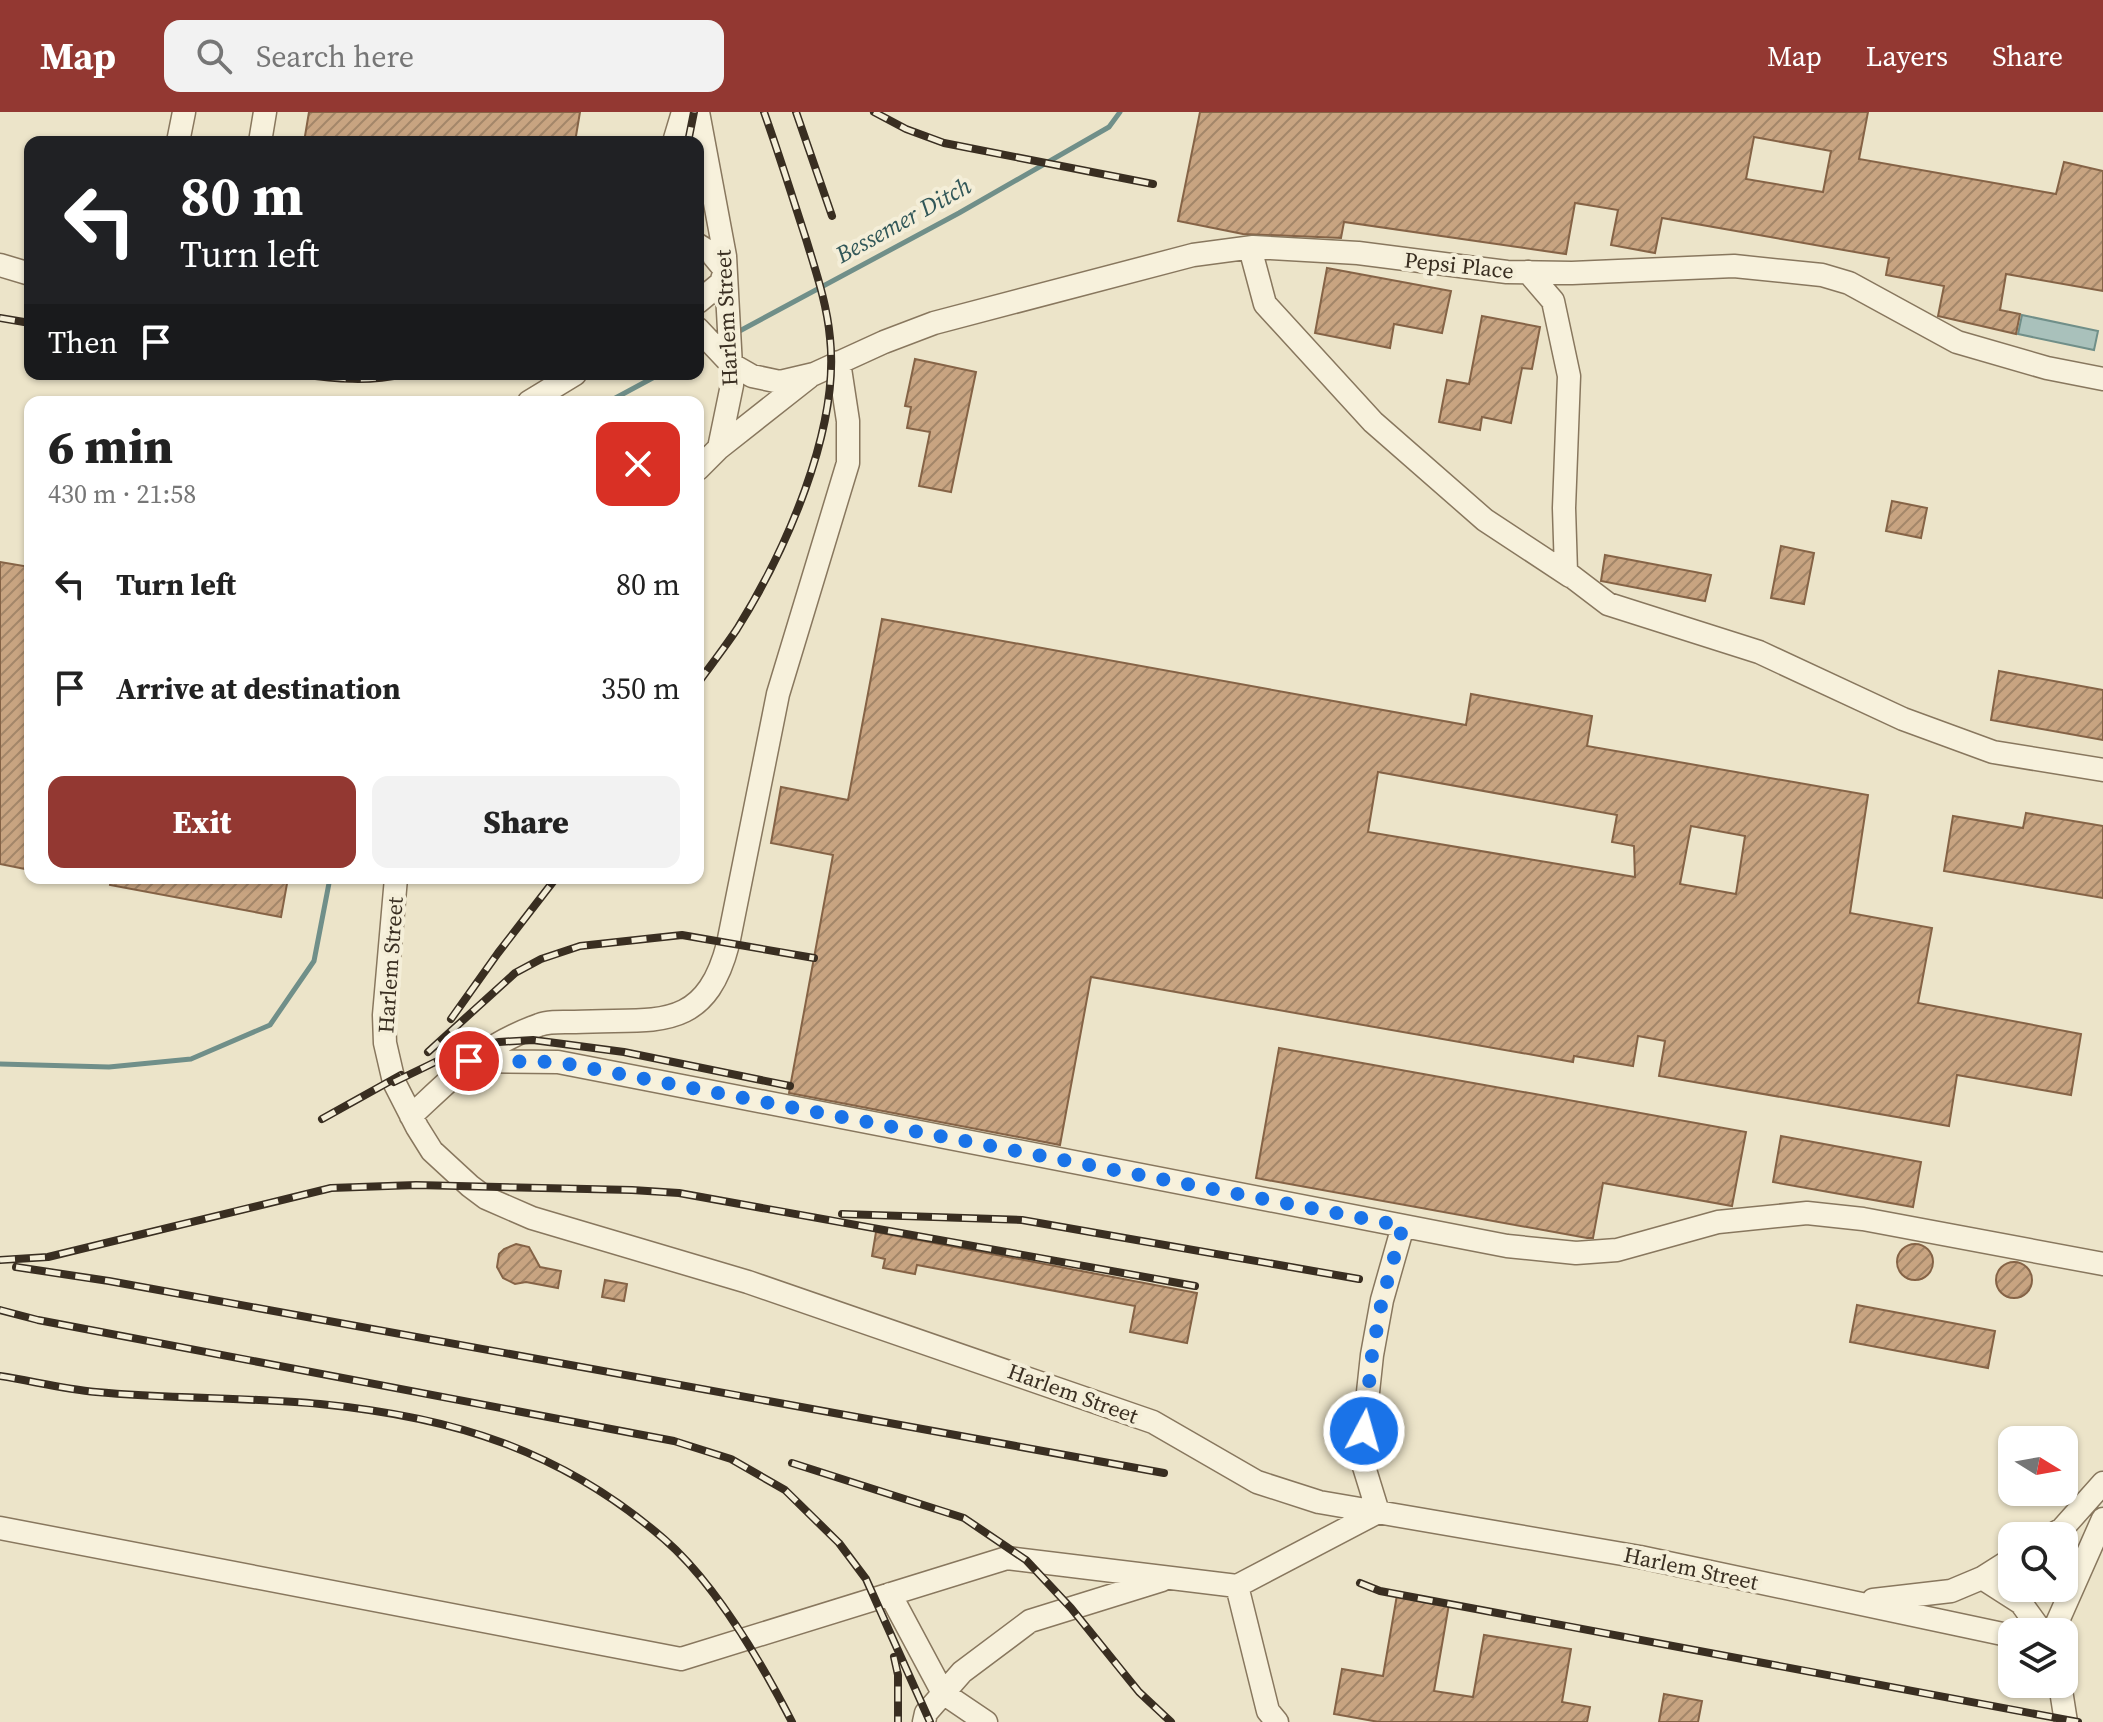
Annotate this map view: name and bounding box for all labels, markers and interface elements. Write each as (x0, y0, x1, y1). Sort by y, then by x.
search box (164, 20, 724, 92)
text: Map (40, 30, 116, 82)
icon: search (192, 34, 236, 78)
text: Search here (256, 36, 414, 77)
text: Map (1767, 37, 1822, 75)
text: Layers (1866, 37, 1948, 75)
text: Share (1992, 37, 2063, 75)
text: 80 m (180, 157, 303, 234)
icon: left (48, 168, 152, 272)
water label: Bessemer Ditch (828, 169, 977, 271)
text: Turn left (180, 230, 319, 279)
street label: Pepsi Place (1403, 244, 1515, 286)
street label: Harlem Street (707, 248, 745, 387)
icon: arrive (134, 320, 178, 364)
text: Then (48, 322, 118, 363)
text: 6 min (48, 413, 173, 479)
button: close (596, 422, 680, 506)
text: 430 m · 21:58 (48, 476, 196, 512)
icon: left (48, 562, 92, 606)
text: Turn left (116, 564, 236, 605)
text: 80 m (616, 564, 680, 605)
icon: arrive (48, 666, 92, 710)
text: Arrive at destination (116, 668, 401, 709)
text: 350 m (601, 668, 680, 709)
button: Exit (48, 776, 356, 868)
button: Share (372, 776, 680, 868)
street label: Harlem Street (370, 895, 410, 1034)
pin (435, 1027, 503, 1095)
icon: arrive (447, 1039, 491, 1083)
street label: Harlem Street (1004, 1356, 1143, 1431)
position arrow (1322, 1389, 1406, 1473)
north arrow (1998, 1426, 2078, 1506)
map controls (1998, 1426, 2078, 1698)
button: search (1998, 1522, 2078, 1602)
street label: Harlem Street (1621, 1539, 1762, 1597)
button: layers (1998, 1618, 2078, 1698)

